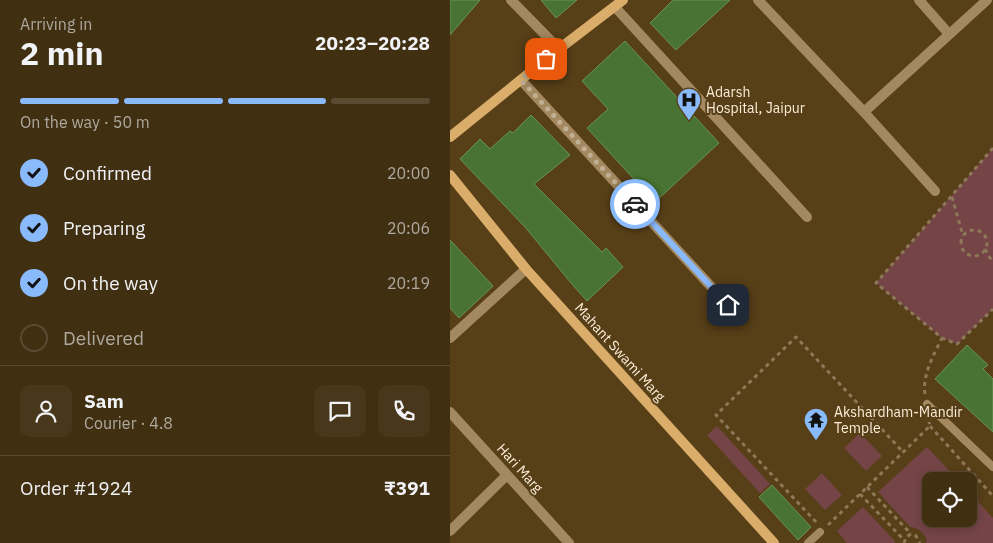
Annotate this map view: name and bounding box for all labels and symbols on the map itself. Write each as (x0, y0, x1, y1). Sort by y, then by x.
pin (525, 38, 567, 80)
place label: Adarsh Hospital, Jaipur (706, 83, 805, 117)
hospital icon: Adarsh Hospital, Jaipur (676, 87, 702, 121)
courier (610, 179, 660, 229)
pin (707, 284, 749, 326)
street label: Mahant Swami Marg (571, 299, 669, 406)
place label: Akshardham-Mandir Temple (834, 403, 962, 437)
temple icon: Akshardham-Mandir Temple (803, 407, 829, 441)
street label: Hari Marg (493, 440, 547, 497)

